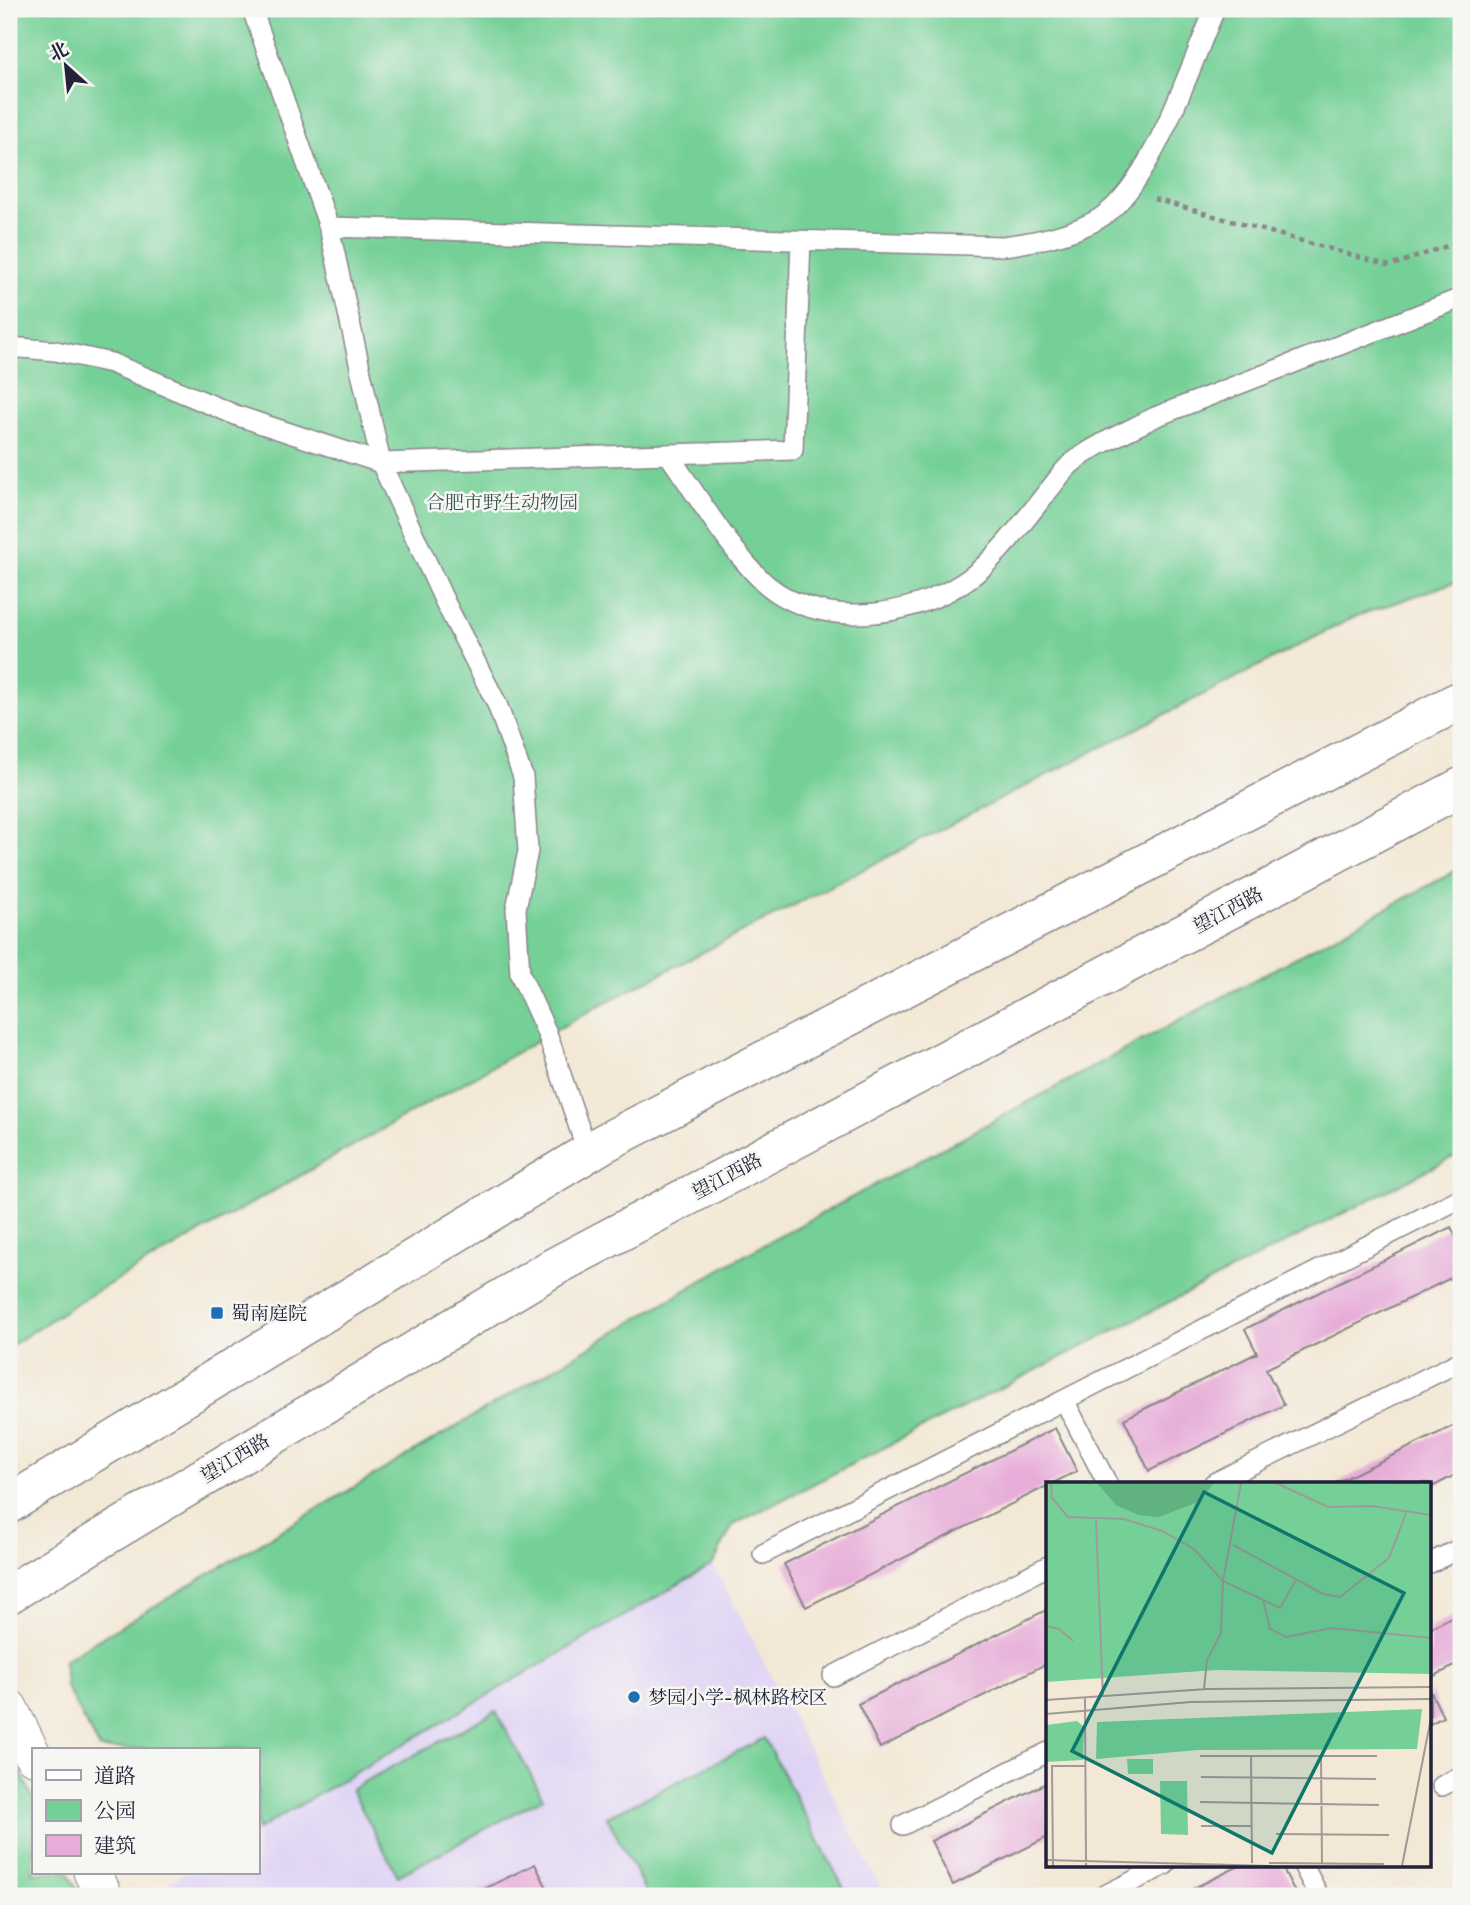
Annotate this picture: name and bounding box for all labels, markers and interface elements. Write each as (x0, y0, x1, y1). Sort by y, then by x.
north arrow (32, 32, 102, 102)
text: 北 (45, 37, 72, 66)
park label: 合肥市野生动物园 (426, 491, 578, 514)
street label: 望江西路 (1189, 882, 1267, 938)
street label: 望江西路 (688, 1148, 766, 1204)
place label: 蜀南庭院 (231, 1302, 307, 1325)
marker: 蜀南庭院 (209, 1305, 225, 1321)
street label: 望江西路 (196, 1429, 274, 1487)
inset map (1046, 1482, 1432, 1867)
place label: 梦园小学-枫林路校区 (648, 1686, 828, 1709)
marker: 梦园小学-枫林路校区 (626, 1689, 642, 1705)
legend (32, 1748, 259, 1874)
text: 道路 (94, 1763, 136, 1788)
text: 公园 (94, 1798, 136, 1823)
text: 建筑 (94, 1833, 136, 1858)

